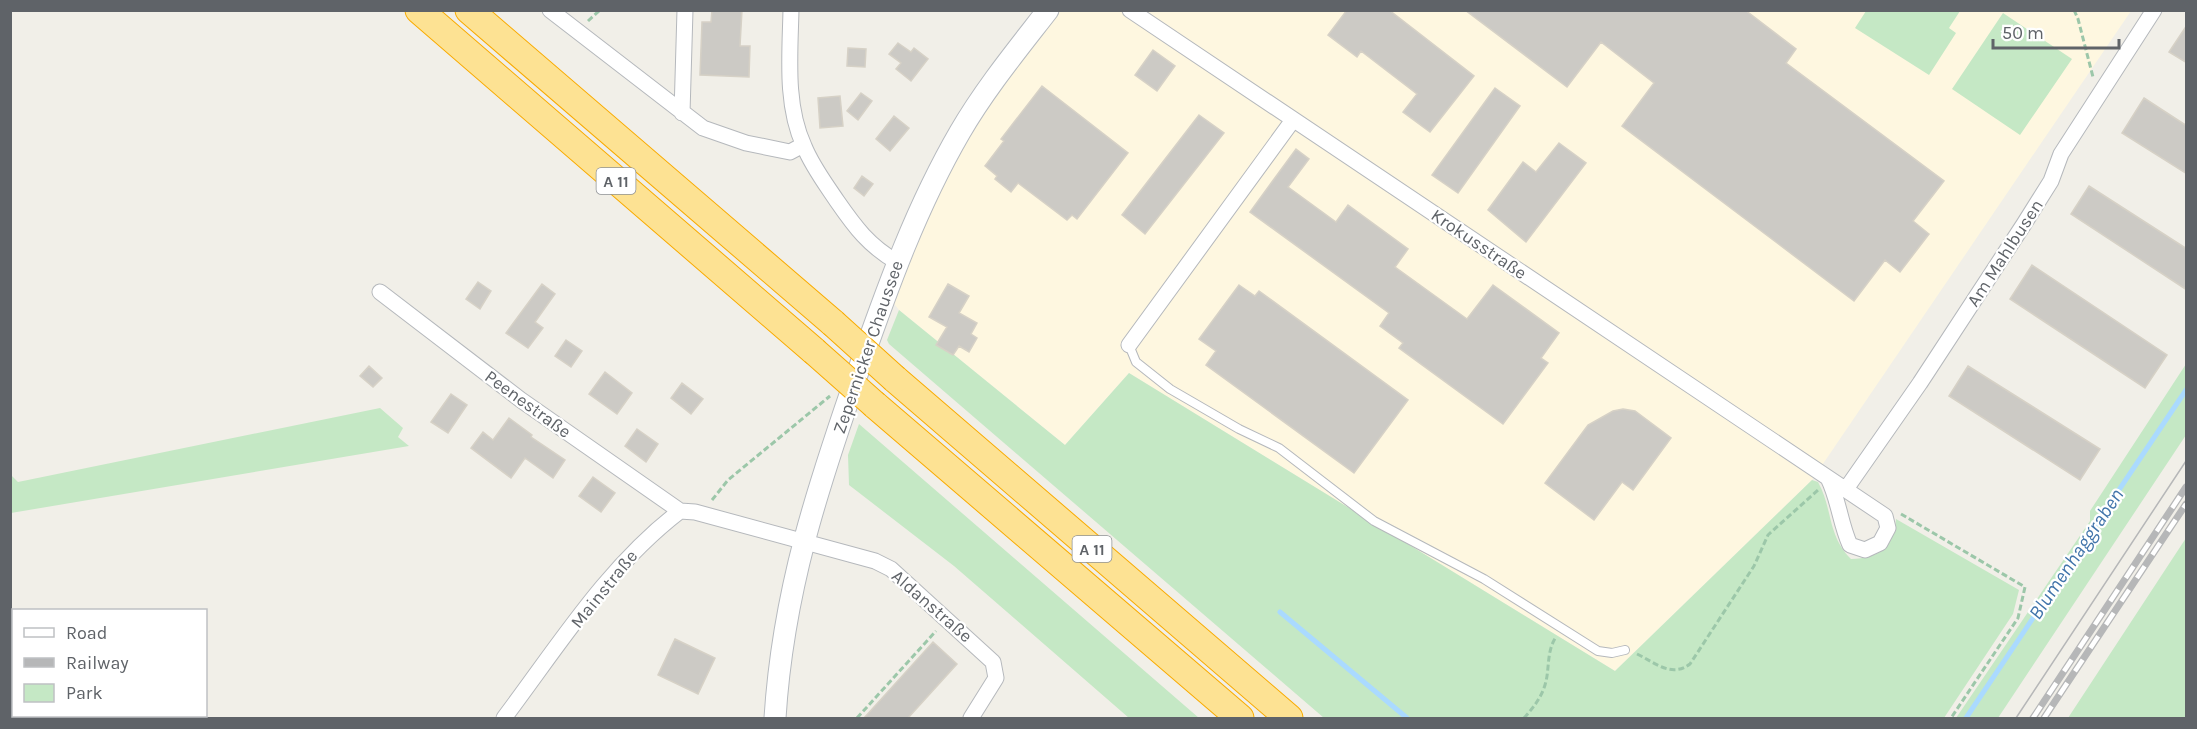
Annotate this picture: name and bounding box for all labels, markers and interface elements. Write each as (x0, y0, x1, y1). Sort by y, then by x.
scale bar (1993, 12, 2119, 50)
text: 50 m (2002, 22, 2044, 44)
road number: A 11 (596, 168, 636, 194)
street label: Am Mahlbusen (1962, 195, 2048, 311)
street label: Krokusstraße (1427, 204, 1531, 284)
street label: Zepernicker Chaussee (828, 257, 908, 437)
street label: Peenestraße (480, 365, 576, 443)
water label: Blumenhaggraben (2024, 484, 2128, 624)
road number: A 11 (1072, 536, 1112, 562)
street label: Mainstraße (566, 545, 642, 633)
street label: Aldanstraße (887, 565, 977, 647)
legend (12, 609, 207, 717)
text: Road (66, 622, 107, 644)
text: Railway (66, 652, 129, 674)
text: Park (66, 682, 103, 704)

